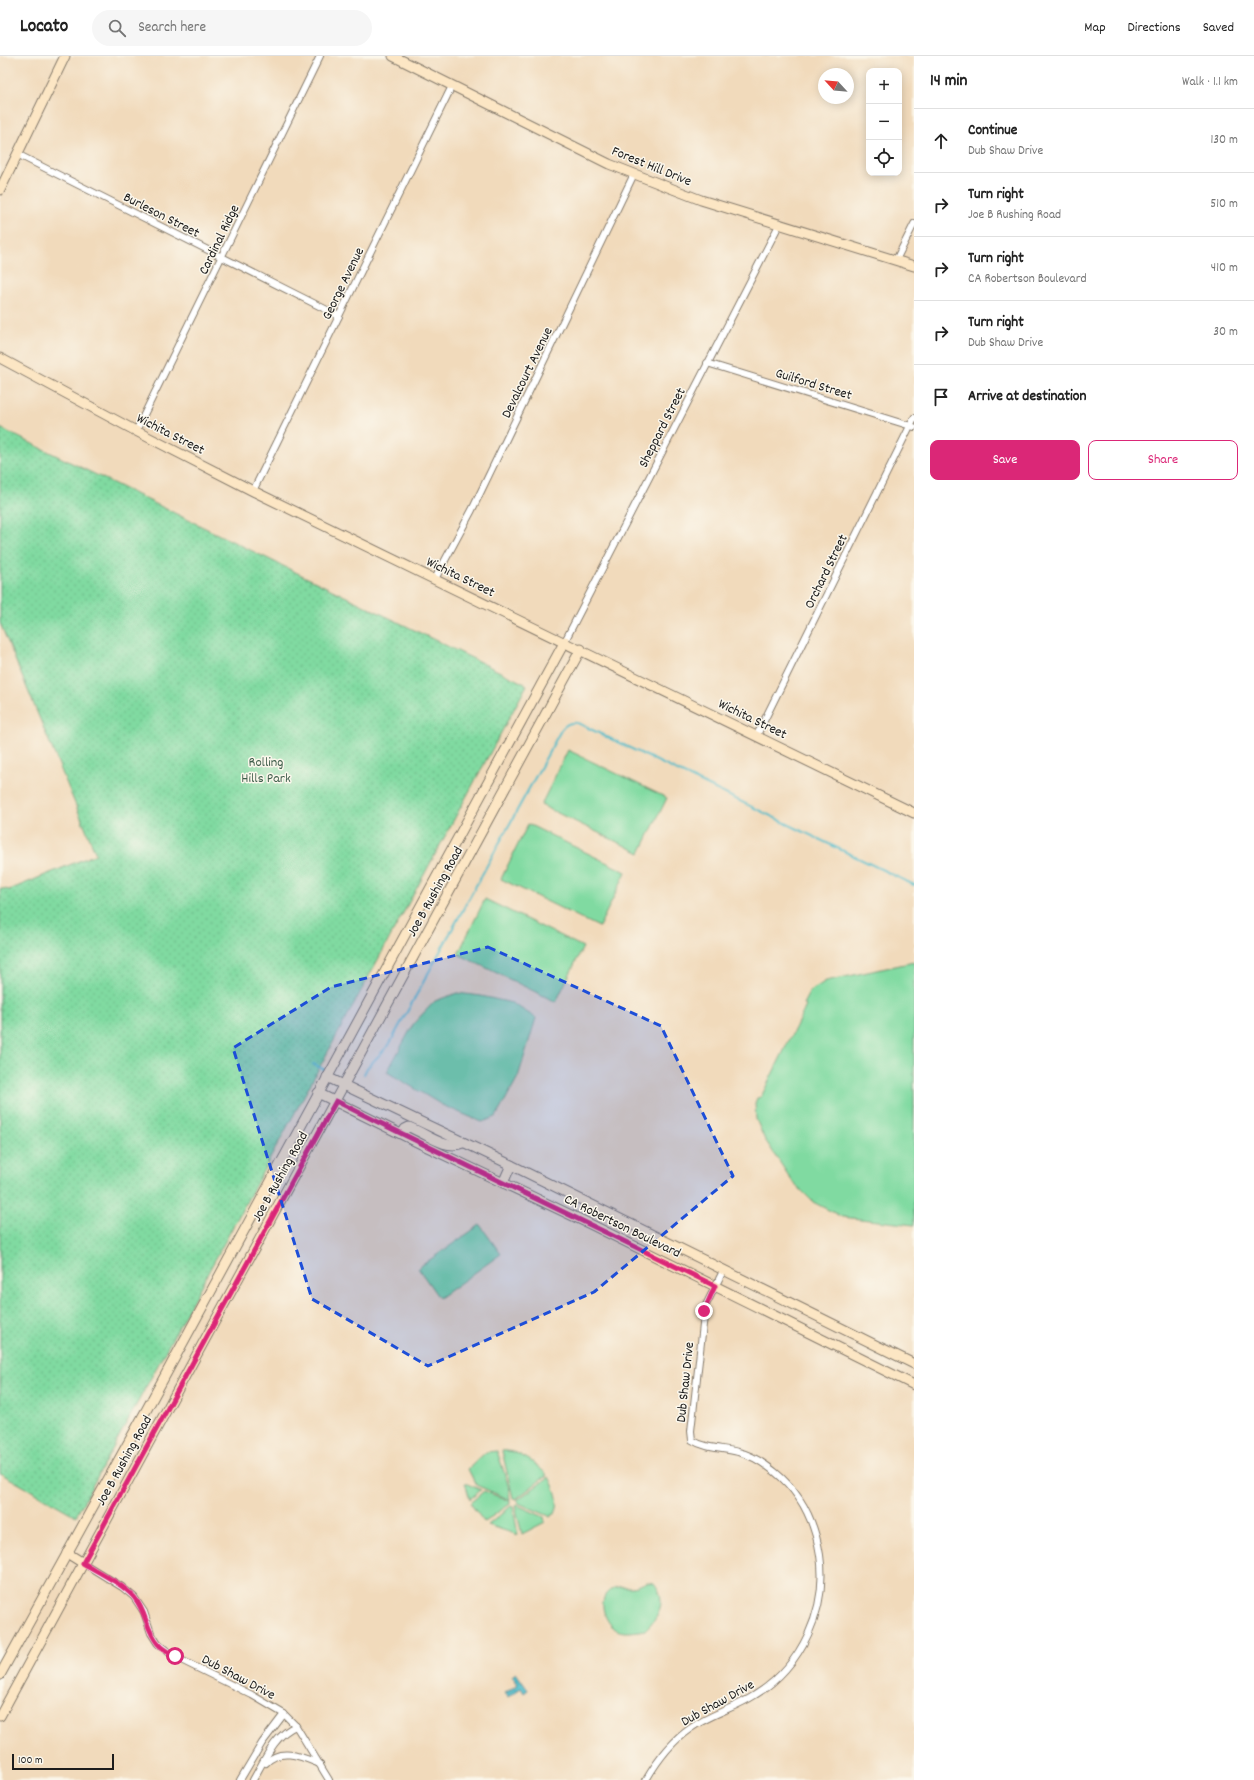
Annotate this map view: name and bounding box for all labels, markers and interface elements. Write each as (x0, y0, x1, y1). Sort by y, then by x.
search box (92, 10, 372, 46)
text: Locato (20, 14, 68, 41)
icon: search (106, 17, 128, 39)
text: Search here (138, 17, 206, 39)
text: Map (1084, 18, 1106, 38)
text: Directions (1128, 18, 1181, 38)
text: Saved (1203, 18, 1234, 38)
north arrow (818, 68, 854, 104)
map controls (866, 68, 902, 176)
button: + (866, 68, 902, 104)
text: 14 min (930, 70, 967, 94)
text: Walk · 1.1 km (1182, 73, 1238, 92)
button: − (866, 104, 902, 140)
text: Continue (968, 120, 1017, 142)
icon: ahead (930, 130, 952, 152)
text: 130 m (1210, 131, 1238, 150)
button: locate (866, 140, 902, 176)
street label: Forest Hill Drive (608, 142, 694, 192)
text: Dub Shaw Drive (968, 142, 1043, 161)
text: Turn right (968, 184, 1024, 206)
street label: Burleson Street (119, 188, 203, 244)
icon: right (930, 194, 952, 216)
text: 510 m (1210, 195, 1238, 214)
street label: Cardinal Ridge (194, 202, 245, 278)
text: Joe B Rushing Road (968, 206, 1061, 225)
street label: George Avenue (318, 244, 370, 324)
text: Turn right (968, 248, 1024, 270)
icon: right (930, 258, 952, 280)
text: 410 m (1211, 259, 1238, 278)
text: CA Robertson Boulevard (968, 270, 1087, 289)
text: Turn right (968, 312, 1024, 334)
icon: right (930, 322, 952, 344)
text: 30 m (1213, 323, 1238, 342)
street label: Devalcourt Avenue (497, 324, 558, 422)
text: Dub Shaw Drive (968, 334, 1043, 353)
street label: Guilford Street (773, 364, 854, 406)
street label: Sheppard Street (634, 385, 691, 471)
icon: arrive (930, 386, 952, 408)
text: Arrive at destination (968, 386, 1086, 408)
street label: Wichita Street (133, 409, 208, 461)
button: Save (930, 440, 1080, 480)
button: Share (1088, 440, 1238, 480)
street label: Orchard Street (800, 531, 854, 613)
street label: Wichita Street (422, 553, 498, 603)
street label: Wichita Street (714, 695, 790, 745)
park label: Rolling Hills Park (241, 753, 291, 789)
street label: Joe B Rushing Road (403, 843, 469, 941)
street label: Joe B Rushing Road (248, 1128, 314, 1226)
street label: CA Robertson Boulevard (560, 1190, 684, 1264)
route end (695, 1302, 713, 1320)
street label: Dub Shaw Drive (672, 1341, 700, 1423)
street label: Joe B Rushing Road (92, 1412, 158, 1510)
route start (166, 1647, 184, 1665)
street label: Dub Shaw Drive (198, 1650, 278, 1706)
street label: Dub Shaw Drive (678, 1675, 758, 1732)
scale bar (12, 1752, 114, 1771)
text: 100 m (18, 1753, 42, 1769)

